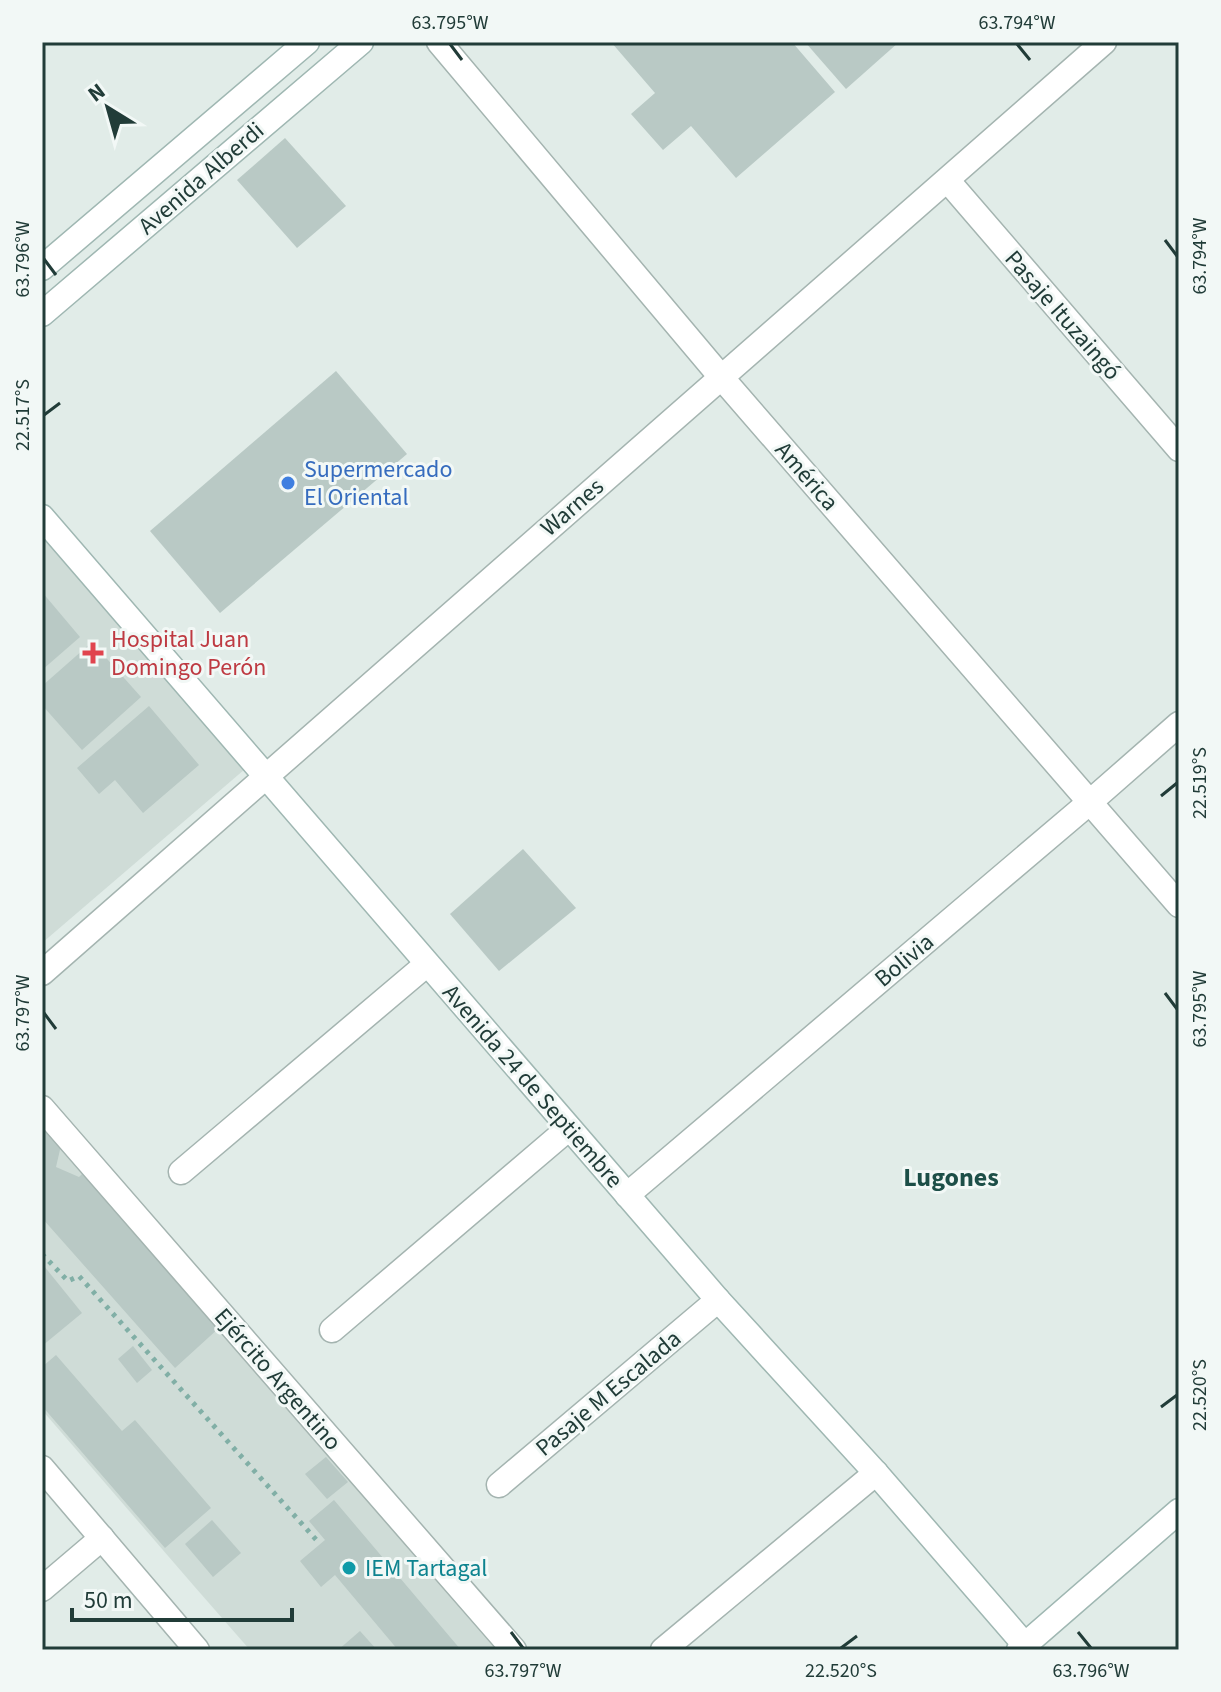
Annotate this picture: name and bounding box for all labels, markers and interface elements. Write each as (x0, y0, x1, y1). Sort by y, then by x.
text: 63.795°W (411, 9, 489, 37)
text: 63.794°W (978, 9, 1056, 37)
north arrow (68, 68, 148, 148)
text: N (81, 76, 112, 110)
street label: Avenida Alberdi (131, 114, 272, 243)
text: 63.794°W (1186, 217, 1214, 295)
text: 63.796°W (9, 220, 37, 298)
street label: Pasaje Ituzaingó (996, 243, 1129, 388)
text: 22.517°S (9, 379, 37, 451)
street label: América (767, 434, 847, 519)
place label: Supermercado El Oriental (304, 452, 452, 515)
street label: Warnes (533, 470, 612, 545)
marker: Supermercado El Oriental (279, 474, 297, 492)
place label: Hospital Juan Domingo Perón (111, 622, 266, 685)
marker: Hospital Juan Domingo Perón (82, 642, 104, 664)
text: 22.519°S (1186, 747, 1214, 819)
street label: Bolivia (867, 925, 942, 996)
text: 63.795°W (1186, 970, 1214, 1048)
text: 63.797°W (9, 974, 37, 1052)
street label: Avenida 24 de Septiembre (434, 977, 631, 1196)
district label: Lugones (903, 1159, 999, 1196)
street label: Ejército Argentino (206, 1300, 350, 1458)
street label: Pasaje M Escalada (528, 1322, 689, 1465)
text: 22.520°S (1186, 1359, 1214, 1431)
place label: IEM Tartagal (365, 1551, 487, 1586)
marker: IEM Tartagal (340, 1559, 358, 1577)
scale bar (72, 1572, 292, 1622)
text: 50 m (84, 1583, 133, 1618)
text: 63.797°W (484, 1657, 562, 1685)
text: 22.520°S (805, 1657, 877, 1685)
text: 63.796°W (1052, 1657, 1130, 1685)

